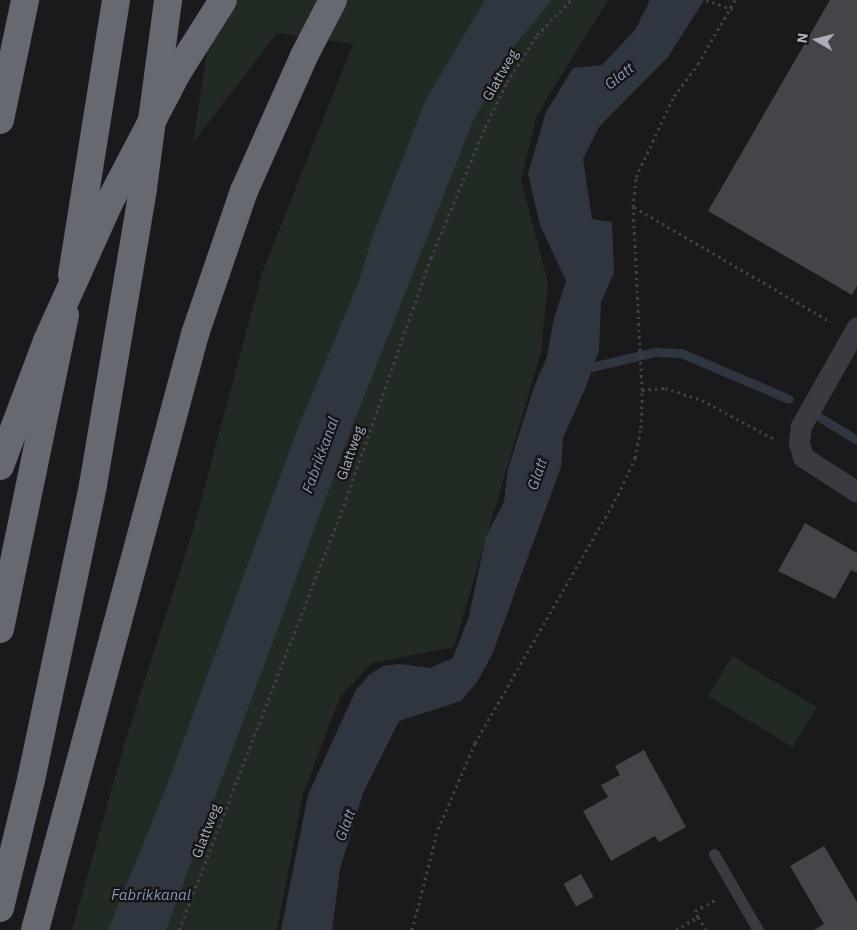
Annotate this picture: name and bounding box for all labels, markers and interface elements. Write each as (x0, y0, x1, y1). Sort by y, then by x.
north arrow (792, 15, 842, 65)
text: N (793, 32, 812, 44)
street label: Glattweg (479, 46, 521, 104)
water label: Glatt (601, 59, 637, 93)
water label: Fabrikkanal (298, 415, 342, 495)
street label: Glattweg (333, 424, 367, 482)
water label: Glatt (523, 456, 551, 492)
street label: Glattweg (188, 802, 224, 860)
water label: Glatt (331, 807, 359, 843)
water label: Fabrikkanal (111, 886, 191, 904)

